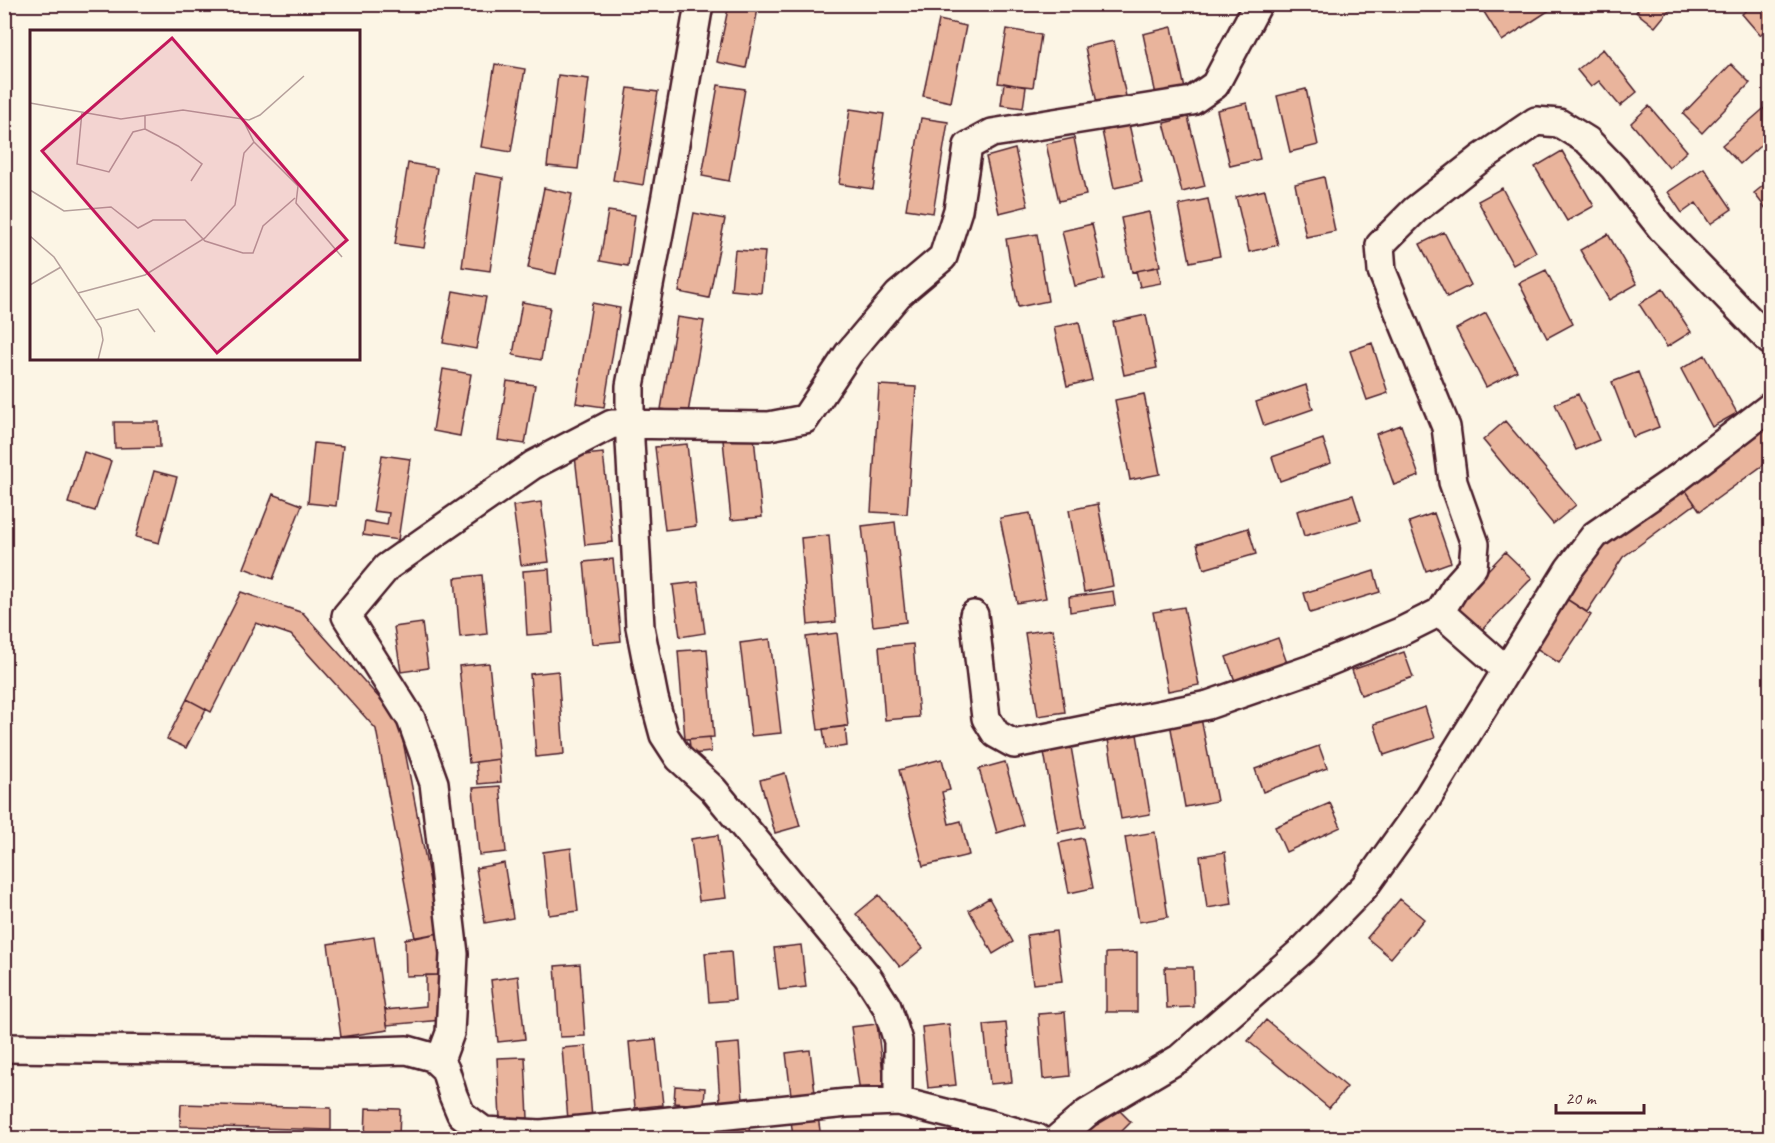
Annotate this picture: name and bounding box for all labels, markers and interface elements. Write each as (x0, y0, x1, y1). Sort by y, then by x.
inset map (30, 30, 360, 360)
scale bar (1556, 1077, 1644, 1115)
text: 20 m (1565, 1087, 1598, 1109)

